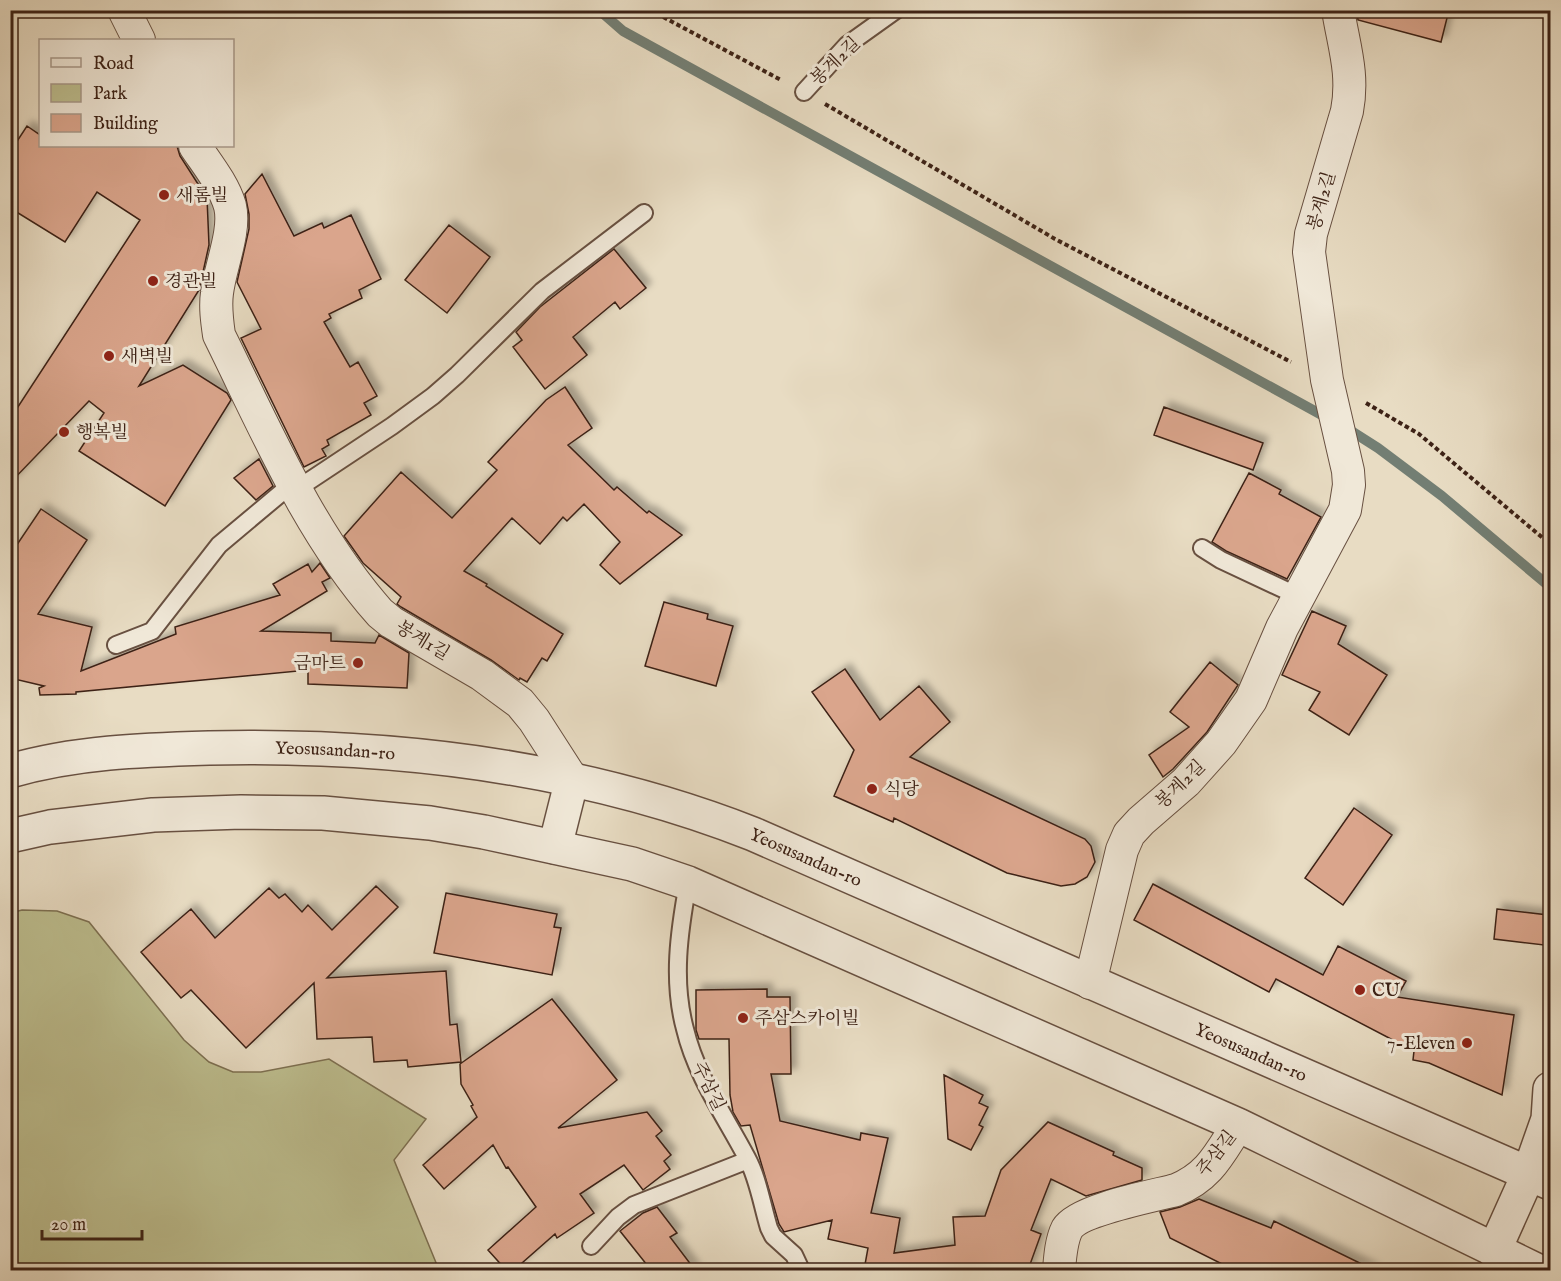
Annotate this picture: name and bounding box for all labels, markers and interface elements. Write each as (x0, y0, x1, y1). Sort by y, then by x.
street label: 봉계2길 (806, 33, 866, 91)
legend (39, 39, 234, 147)
text: Road (93, 53, 134, 76)
text: Park (93, 83, 128, 106)
text: Building (93, 113, 158, 136)
street label: 봉계2길 (1303, 169, 1342, 234)
place label: 새롬빌 (176, 185, 228, 208)
marker: 새롬빌 (157, 188, 171, 202)
place label: 경관빌 (165, 271, 217, 294)
marker: 경관빌 (146, 274, 160, 288)
place label: 새벽빌 (121, 346, 173, 369)
marker: 새벽빌 (102, 349, 116, 363)
place label: 행복빌 (76, 422, 128, 445)
marker: 행복빌 (57, 425, 71, 439)
street label: 봉계1길 (391, 616, 453, 666)
place label: 금마트 (294, 653, 347, 676)
marker: 금마트 (351, 656, 365, 670)
street label: Yeosusandan-ro (275, 738, 396, 766)
street label: 봉계2길 (1151, 756, 1211, 814)
place label: 식당 (884, 779, 919, 802)
marker: 식당 (865, 782, 879, 796)
street label: Yeosusandan-ro (746, 824, 865, 893)
place label: CU (1372, 980, 1401, 1003)
marker: CU (1353, 983, 1367, 997)
place label: 주삼스카이빌 (755, 1008, 859, 1031)
marker: 주삼스카이빌 (736, 1011, 750, 1025)
street label: Yeosusandan-ro (1191, 1019, 1310, 1088)
place label: 7-Eleven (1387, 1033, 1455, 1056)
marker: 7-Eleven (1460, 1036, 1474, 1050)
street label: 주삼길 (686, 1058, 729, 1115)
street label: 주삼길 (1192, 1126, 1242, 1182)
scale bar (42, 1203, 142, 1241)
text: 20 m (51, 1214, 86, 1237)

